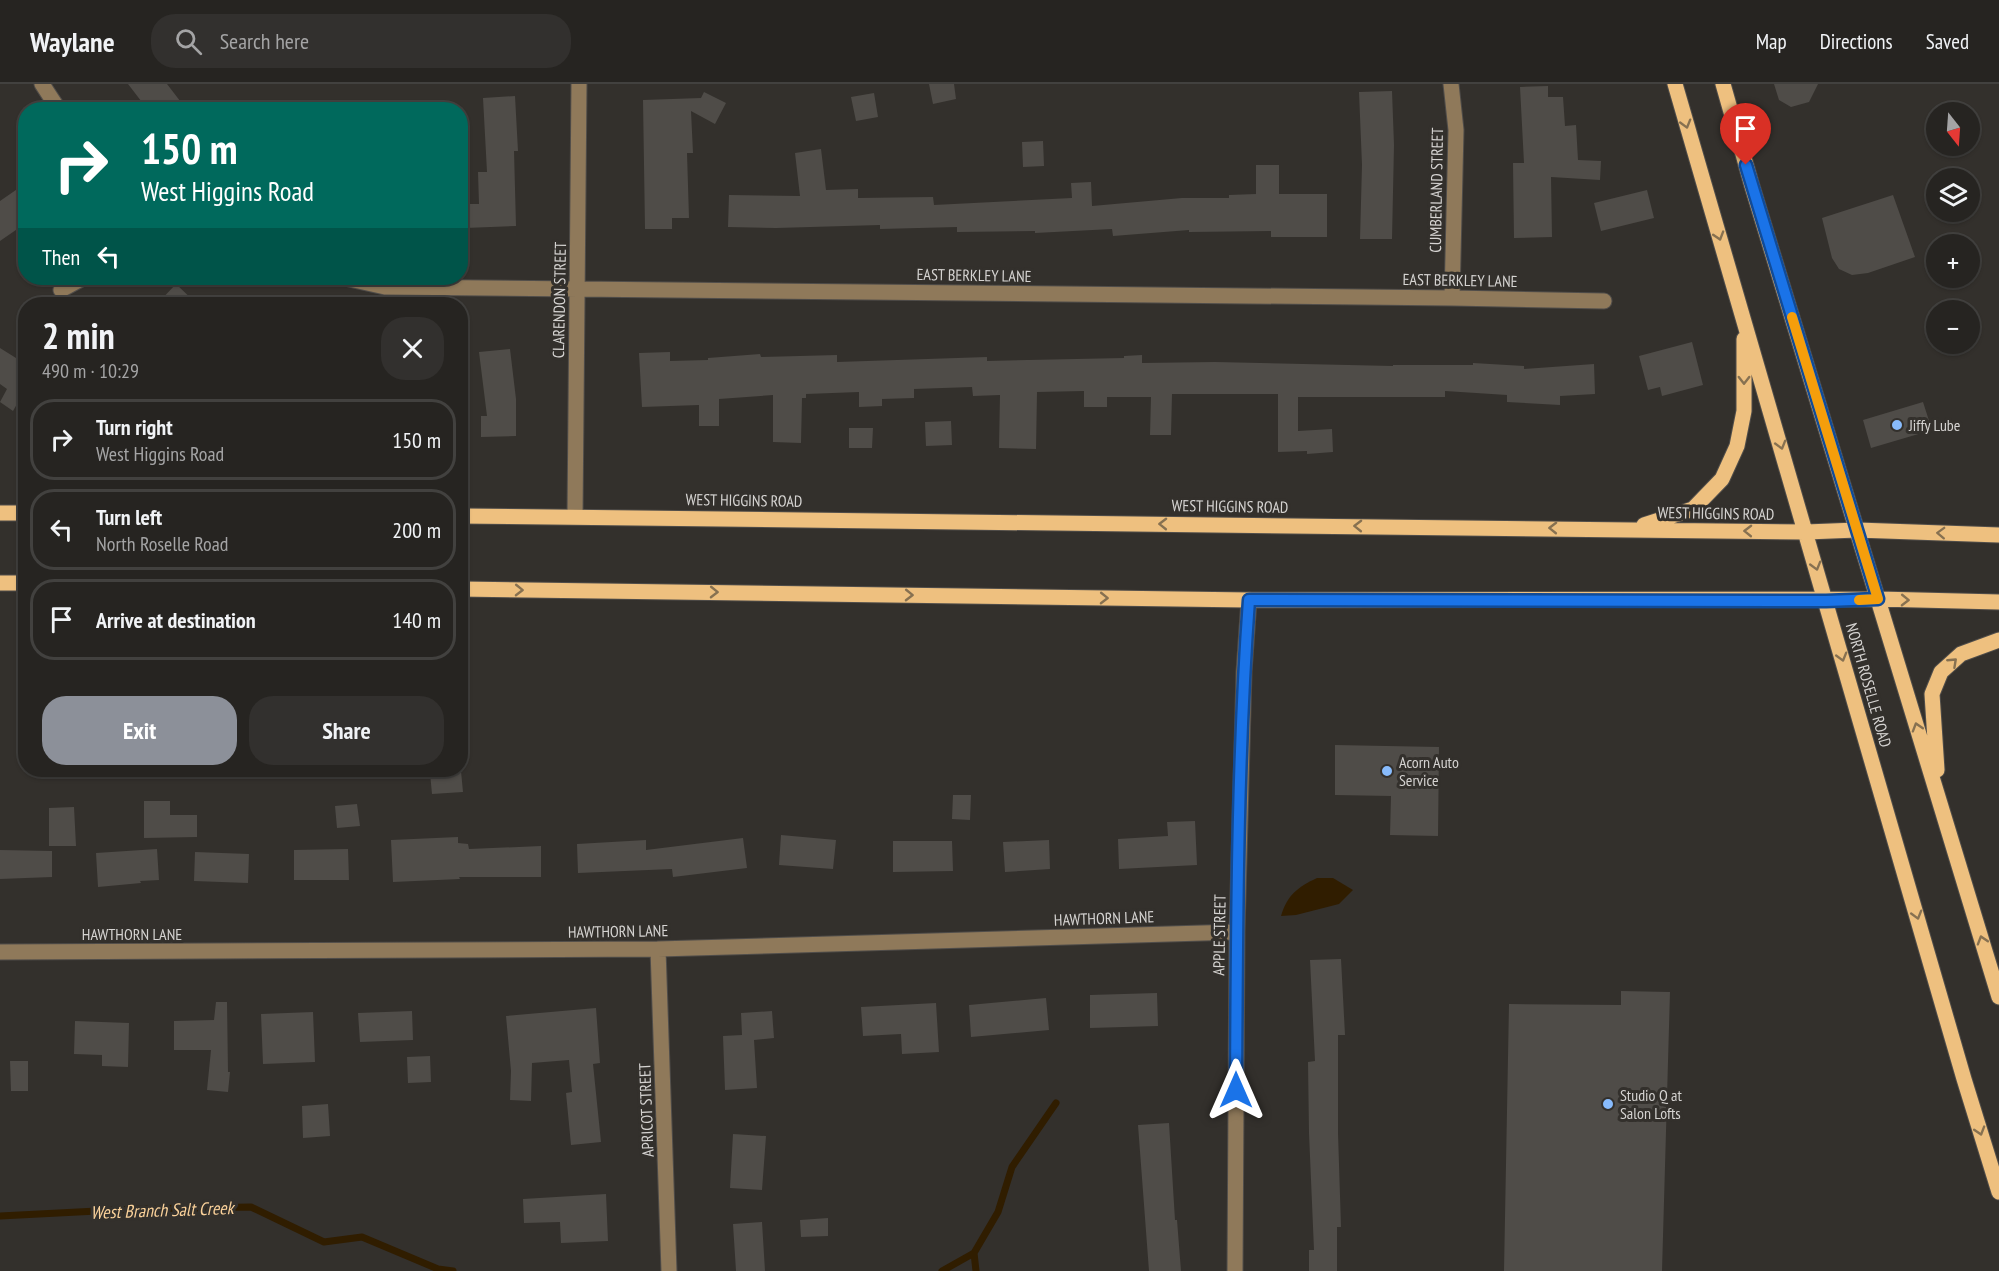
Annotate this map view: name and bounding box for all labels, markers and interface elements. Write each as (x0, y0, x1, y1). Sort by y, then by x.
search box (151, 14, 571, 68)
text: Waylane (30, 23, 115, 60)
icon: search (172, 25, 205, 58)
text: Search here (220, 27, 309, 55)
text: Map (1756, 28, 1787, 55)
text: Directions (1820, 28, 1893, 55)
text: Saved (1926, 28, 1969, 55)
north arrow (1926, 102, 1980, 156)
map controls (1926, 102, 1980, 354)
pin (1720, 103, 1771, 165)
icon: arrive (1729, 112, 1762, 145)
one-way arrow (1679, 118, 1691, 128)
text: 150 m (141, 121, 238, 176)
icon: right (42, 126, 120, 204)
street label: CUMBERLAND STREET (1425, 127, 1447, 253)
button: layers (1926, 168, 1980, 222)
text: West Higgins Road (141, 174, 314, 208)
one-way arrow (1712, 230, 1724, 241)
button: + (1926, 234, 1980, 288)
icon: left (92, 240, 125, 273)
street label: CLARENDON STREET (548, 242, 570, 358)
text: Then (42, 243, 80, 271)
street label: EAST BERKLEY LANE (916, 264, 1032, 286)
street label: EAST BERKLEY LANE (1402, 269, 1518, 291)
button: − (1926, 300, 1980, 354)
text: 2 min (42, 312, 115, 359)
button: close (381, 317, 444, 380)
text: 490 m · 10:29 (42, 358, 139, 384)
one-way arrow (1738, 375, 1750, 384)
text: Turn right (96, 413, 173, 441)
place label: Jiffy Lube (1908, 415, 1960, 435)
marker: Jiffy Lube (1890, 418, 1904, 432)
icon: right (45, 423, 78, 456)
text: 150 m (392, 426, 441, 454)
one-way arrow (1774, 439, 1786, 450)
text: West Higgins Road (96, 441, 224, 467)
street label: WEST HIGGINS ROAD (685, 489, 803, 511)
street label: WEST HIGGINS ROAD (1171, 495, 1289, 517)
street label: WEST HIGGINS ROAD (1657, 502, 1775, 524)
text: Turn left (96, 503, 162, 531)
icon: left (45, 513, 78, 546)
text: 200 m (392, 516, 441, 544)
one-way arrow (1158, 517, 1167, 530)
one-way arrow (1353, 520, 1362, 532)
one-way arrow (1548, 522, 1557, 535)
one-way arrow (1743, 525, 1752, 537)
one-way arrow (1936, 527, 1945, 540)
text: North Roselle Road (96, 531, 228, 557)
one-way arrow (1809, 560, 1821, 571)
one-way arrow (514, 583, 523, 596)
one-way arrow (709, 586, 718, 599)
one-way arrow (904, 589, 913, 601)
one-way arrow (1099, 592, 1108, 604)
one-way arrow (1901, 594, 1910, 606)
icon: arrive (45, 603, 78, 636)
text: Arrive at destination (96, 606, 256, 634)
text: 140 m (392, 606, 441, 634)
street label: NORTH ROSELLE ROAD (1842, 621, 1896, 749)
one-way arrow (1835, 651, 1847, 662)
one-way arrow (1946, 658, 1957, 669)
button: Exit (42, 696, 237, 765)
button: Share (249, 696, 444, 765)
one-way arrow (1912, 723, 1924, 733)
place label: Acorn Auto Service (1399, 752, 1459, 790)
marker: Acorn Auto Service (1380, 764, 1394, 778)
street label: APPLE STREET (1208, 894, 1230, 976)
street label: HAWTHORN LANE (1054, 906, 1155, 930)
one-way arrow (1910, 909, 1922, 920)
street label: HAWTHORN LANE (568, 920, 668, 942)
street label: HAWTHORN LANE (82, 924, 182, 944)
one-way arrow (1977, 935, 1989, 946)
position arrow (1204, 1058, 1268, 1122)
street label: APRICOT STREET (634, 1063, 658, 1157)
place label: Studio Q at Salon Lofts (1620, 1085, 1682, 1123)
marker: Studio Q at Salon Lofts (1601, 1097, 1615, 1111)
one-way arrow (1973, 1125, 1985, 1136)
water label: West Branch Salt Creek (90, 1196, 236, 1224)

